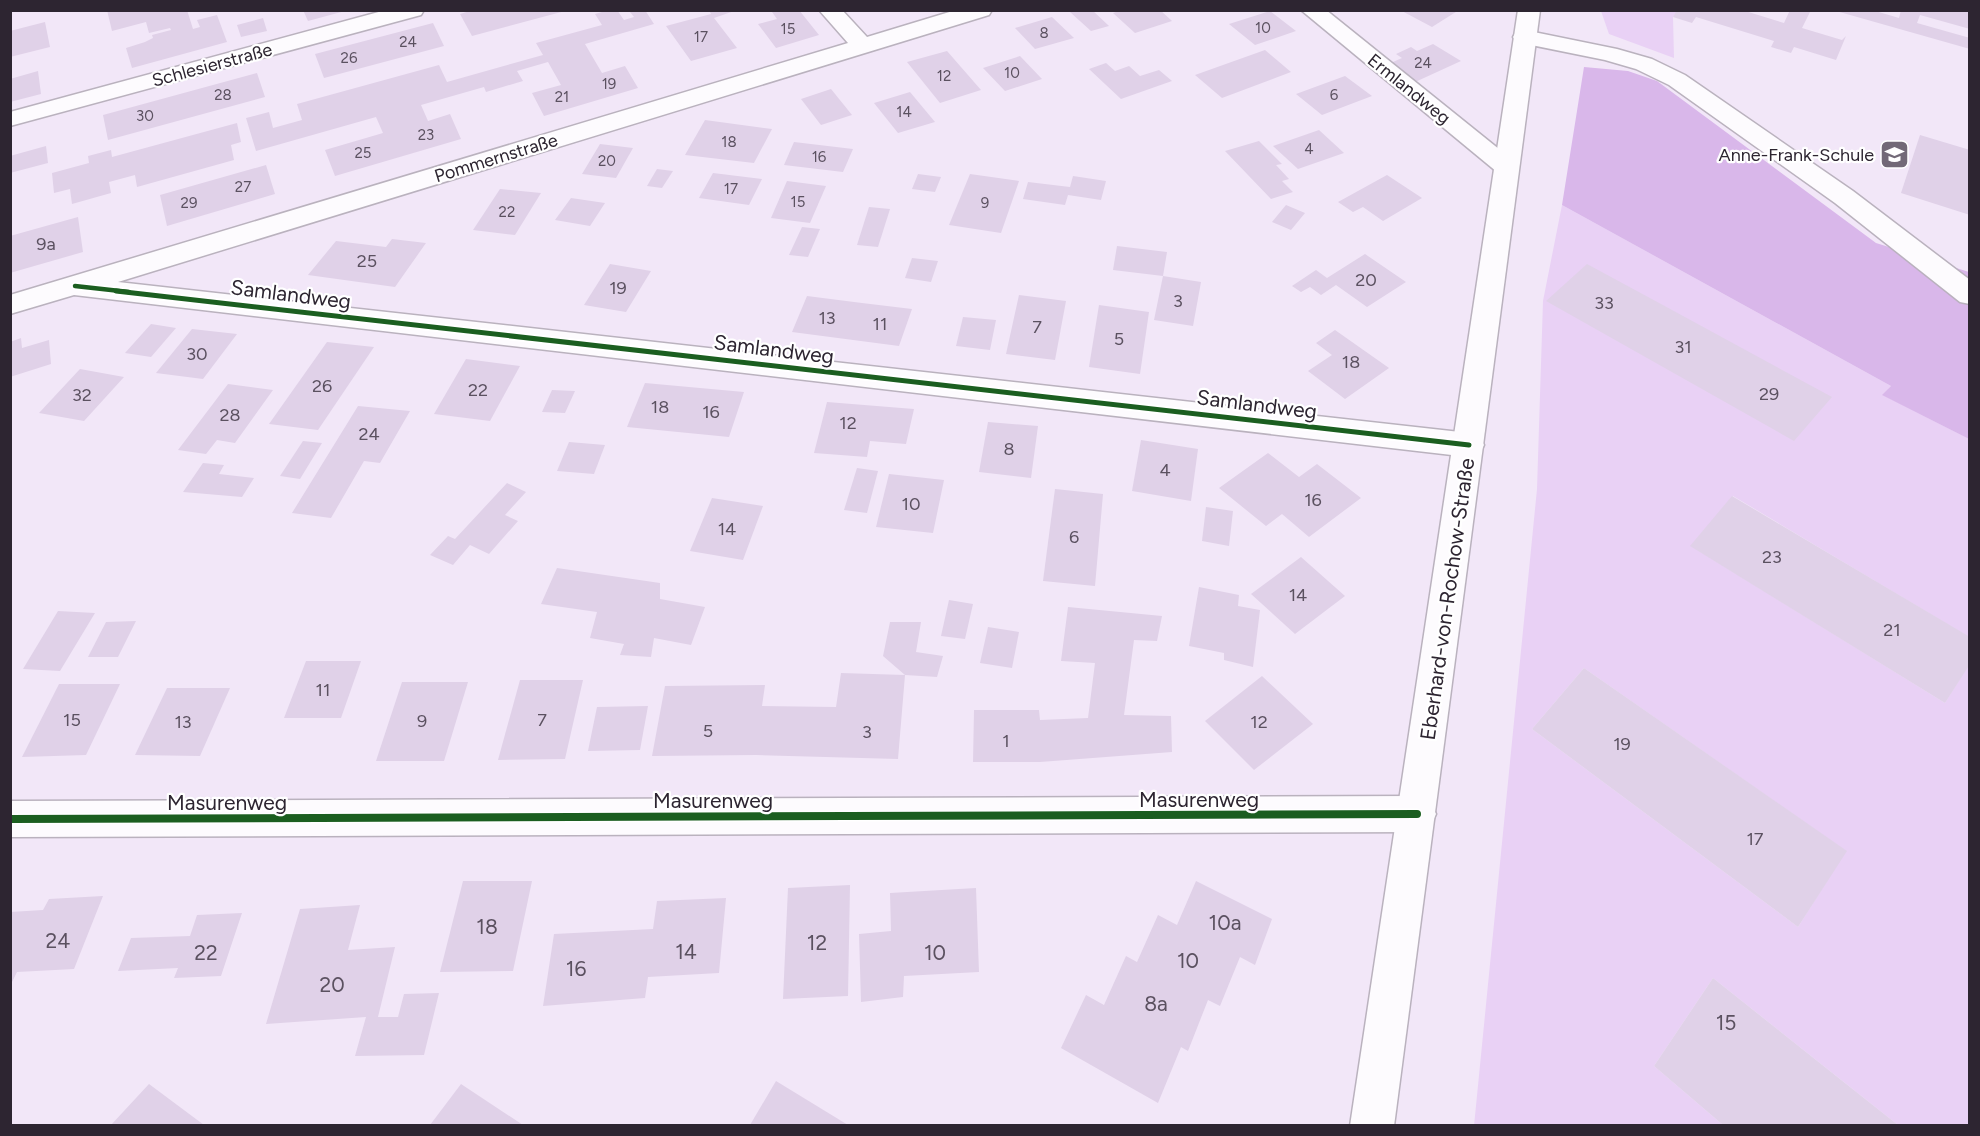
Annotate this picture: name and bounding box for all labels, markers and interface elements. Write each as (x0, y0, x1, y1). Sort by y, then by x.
house number: 10 (1255, 19, 1271, 37)
house number: 15 (781, 20, 795, 38)
house number: 8 (1039, 24, 1049, 42)
house number: 17 (694, 28, 708, 46)
house number: 24 (399, 33, 417, 51)
street label: Schlesierstraße (149, 38, 275, 92)
house number: 26 (341, 49, 358, 67)
street label: Ermlandweg (1363, 49, 1455, 129)
house number: 24 (1414, 54, 1432, 72)
house number: 10 (1004, 64, 1020, 82)
house number: 12 (937, 67, 951, 85)
house number: 19 (602, 75, 616, 93)
house number: 28 (214, 86, 232, 104)
house number: 6 (1330, 86, 1339, 104)
house number: 21 (555, 88, 569, 106)
house number: 14 (896, 103, 912, 121)
house number: 30 (136, 107, 154, 125)
house number: 23 (418, 126, 434, 144)
street label: Pommernstraße (432, 129, 560, 187)
house number: 18 (721, 133, 737, 151)
school or university icon: Anne-Frank-Schule (1879, 139, 1911, 171)
house number: 4 (1304, 140, 1314, 158)
house number: 25 (354, 144, 372, 162)
place label: Anne-Frank-Schule (1719, 144, 1874, 166)
house number: 16 (812, 148, 827, 166)
house number: 20 (598, 152, 616, 170)
house number: 27 (235, 178, 251, 196)
house number: 17 (724, 180, 738, 198)
house number: 15 (791, 193, 805, 211)
house number: 29 (181, 194, 197, 212)
house number: 9 (981, 194, 989, 212)
house number: 22 (499, 203, 515, 221)
house number: 9a (36, 233, 56, 255)
house number: 25 (357, 250, 377, 272)
house number: 20 (1355, 269, 1377, 291)
street label: Samlandweg (230, 274, 352, 314)
house number: 19 (609, 277, 627, 299)
house number: 3 (1173, 290, 1183, 312)
house number: 33 (1594, 292, 1614, 314)
house number: 13 (818, 307, 836, 329)
house number: 11 (873, 313, 887, 335)
house number: 7 (1032, 316, 1042, 338)
house number: 5 (1114, 328, 1124, 350)
street label: Samlandweg (713, 329, 835, 369)
house number: 31 (1674, 336, 1692, 358)
house number: 30 (186, 343, 208, 365)
house number: 18 (1342, 351, 1360, 373)
house number: 26 (312, 375, 332, 397)
house number: 22 (468, 379, 488, 401)
house number: 29 (1759, 383, 1779, 405)
house number: 32 (72, 384, 92, 406)
street label: Samlandweg (1196, 384, 1318, 424)
house number: 18 (651, 396, 669, 418)
house number: 16 (702, 401, 720, 423)
house number: 28 (219, 404, 241, 426)
house number: 12 (839, 412, 857, 434)
house number: 24 (358, 423, 380, 445)
house number: 8 (1003, 438, 1015, 460)
street label: Eberhard-von-Rochow-Straße (1415, 456, 1479, 742)
house number: 4 (1159, 459, 1171, 481)
house number: 16 (1304, 489, 1322, 511)
house number: 10 (902, 493, 920, 515)
house number: 14 (718, 518, 736, 540)
house number: 6 (1069, 526, 1079, 548)
house number: 23 (1762, 546, 1782, 568)
house number: 14 (1289, 584, 1307, 606)
house number: 21 (1883, 619, 1901, 641)
house number: 11 (316, 679, 330, 701)
house number: 15 (63, 709, 81, 731)
house number: 7 (537, 709, 547, 731)
house number: 9 (417, 710, 427, 732)
house number: 13 (174, 711, 192, 733)
house number: 12 (1250, 711, 1268, 733)
house number: 5 (703, 720, 713, 742)
house number: 3 (862, 721, 872, 743)
house number: 1 (1002, 730, 1010, 752)
house number: 19 (1613, 733, 1631, 755)
street label: Masurenweg (1139, 787, 1259, 812)
street label: Masurenweg (653, 788, 773, 813)
street label: Masurenweg (167, 790, 287, 815)
house number: 17 (1746, 828, 1764, 850)
house number: 10a (1209, 910, 1241, 935)
house number: 18 (476, 914, 498, 939)
house number: 24 (46, 928, 70, 953)
house number: 12 (807, 930, 827, 955)
house number: 14 (675, 939, 697, 964)
house number: 22 (194, 940, 218, 965)
house number: 10 (924, 940, 946, 965)
house number: 10 (1177, 948, 1199, 973)
house number: 16 (566, 956, 586, 981)
house number: 20 (319, 972, 345, 997)
house number: 8a (1144, 991, 1168, 1016)
house number: 15 (1716, 1010, 1736, 1035)

